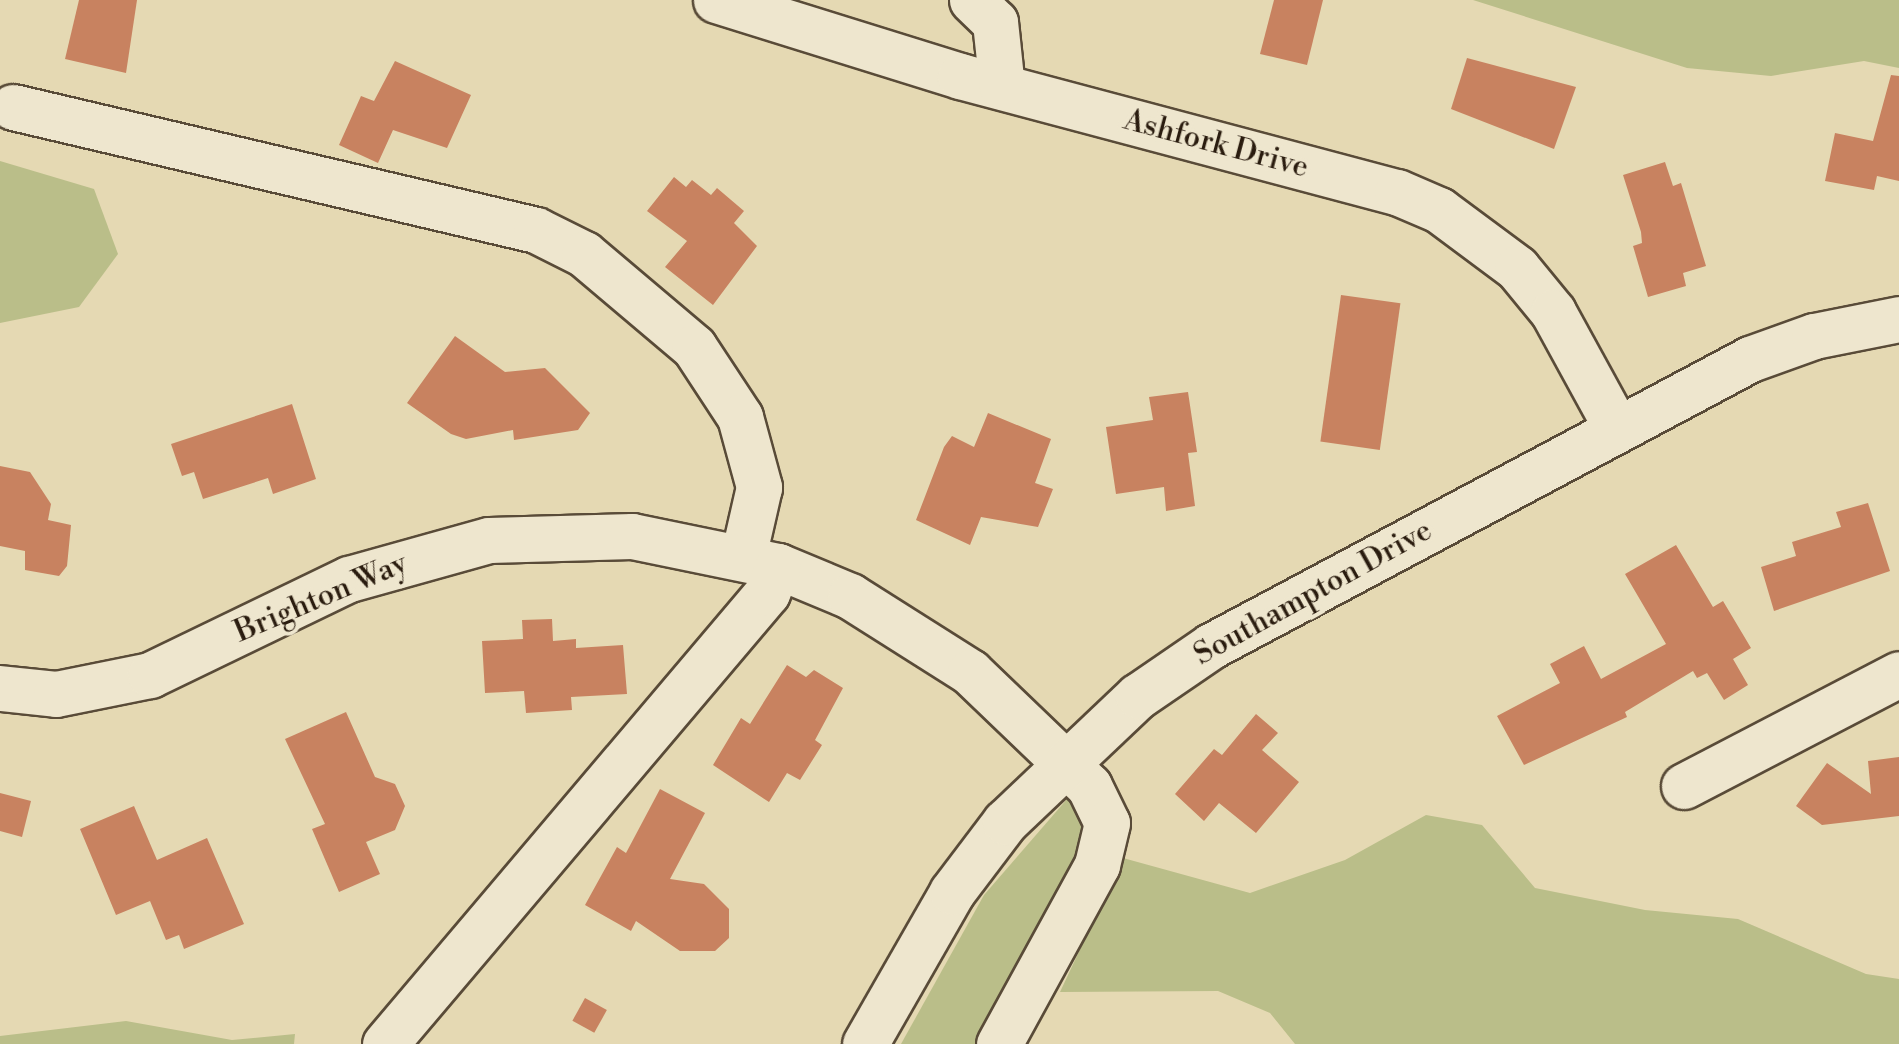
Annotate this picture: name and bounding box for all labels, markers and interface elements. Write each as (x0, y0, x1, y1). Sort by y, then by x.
street label: Ashfork Drive (1120, 102, 1312, 186)
street label: Southampton Drive (1188, 513, 1438, 673)
street label: Brighton Way (229, 545, 413, 651)

